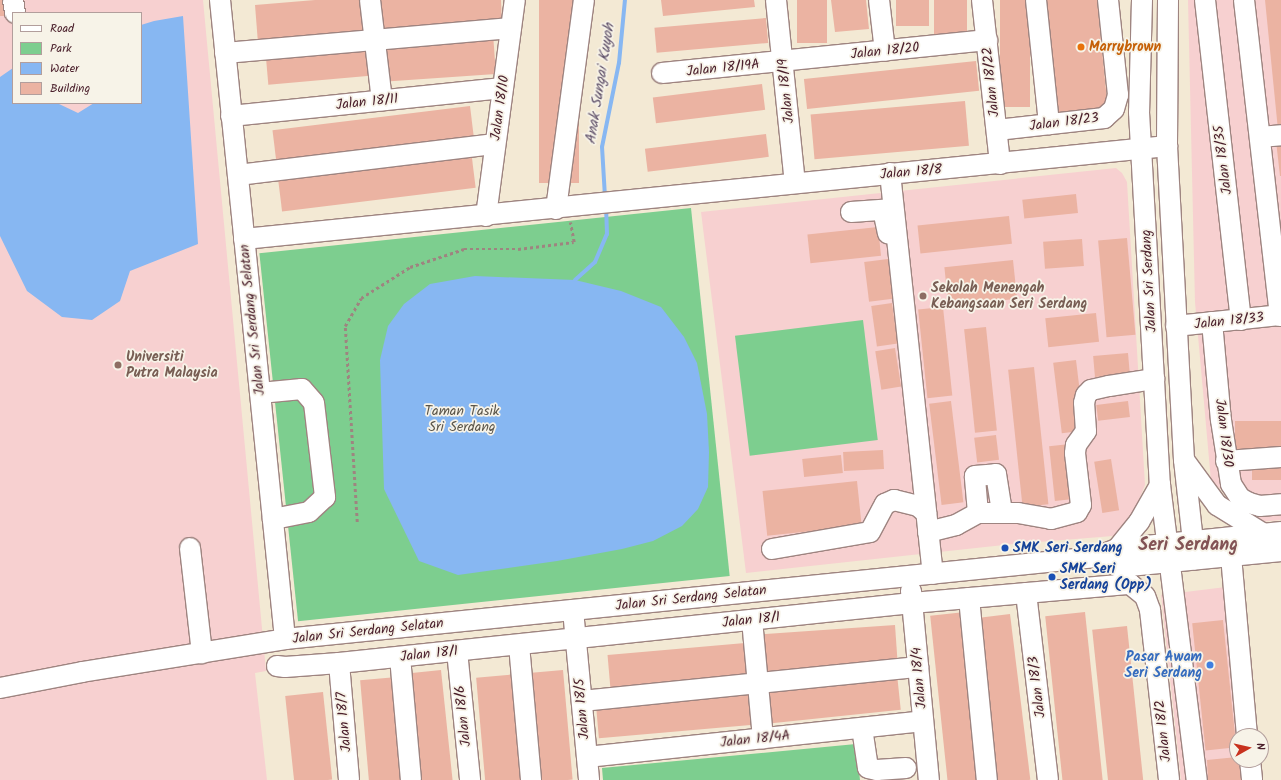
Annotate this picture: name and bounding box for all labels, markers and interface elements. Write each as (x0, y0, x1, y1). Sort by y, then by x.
legend (12, 12, 142, 104)
text: Road (50, 19, 74, 38)
water label: Anak Sungai Kuyoh (583, 22, 619, 146)
text: Park (50, 39, 72, 58)
street label: Jalan 18/20 (850, 39, 920, 63)
place label: Marrybrown (1089, 39, 1161, 55)
marker: Marrybrown (1076, 42, 1086, 52)
street label: Jalan 18/22 (979, 46, 1003, 118)
street label: Jalan 18/19A (685, 56, 761, 80)
street label: Jalan 18/19 (774, 58, 798, 124)
text: Water (50, 59, 79, 78)
street label: Jalan 18/10 (487, 74, 513, 142)
text: Building (50, 79, 90, 98)
street label: Jalan 18/11 (335, 90, 399, 114)
street label: Jalan 18/23 (1028, 109, 1100, 135)
street label: Jalan 18/35 (1210, 124, 1236, 196)
street label: Jalan 18/8 (879, 161, 943, 183)
street label: Jalan Sri Serdang (1138, 229, 1160, 333)
street label: Jalan Sri Serdang Selatan (236, 244, 268, 396)
place label: Sekolah Menengah Kebangsaan Seri Serdang (931, 280, 1087, 312)
marker: Sekolah Menengah Kebangsaan Seri Serdang (918, 291, 928, 301)
street label: Jalan 18/33 (1193, 309, 1265, 333)
place label: Universiti Putra Malaysia (126, 349, 218, 382)
marker: Universiti Putra Malaysia (113, 360, 123, 370)
street label: Jalan 18/30 (1211, 398, 1237, 468)
park label: Taman Tasik Sri Serdang (425, 403, 499, 436)
district label: Seri Serdang (1138, 535, 1238, 557)
place label: SMK Seri Serdang (1013, 540, 1123, 556)
marker: SMK Seri Serdang (1000, 543, 1010, 553)
place label: SMK Seri Serdang (Opp) (1060, 561, 1152, 594)
marker: SMK Seri Serdang (Opp) (1047, 572, 1057, 582)
street label: Jalan Sri Serdang Selatan (615, 582, 767, 614)
street label: Jalan 18/1 (721, 609, 781, 631)
street label: Jalan Sri Serdang Selatan (292, 615, 444, 647)
street label: Jalan 18/1 (399, 643, 459, 665)
street label: Jalan 18/4 (908, 647, 930, 709)
place label: Pasar Awam Seri Serdang (1125, 649, 1202, 682)
street label: Jalan 18/3 (1025, 655, 1049, 719)
marker: Pasar Awam Seri Serdang (1205, 660, 1215, 670)
street label: Jalan 18/5 (571, 678, 593, 740)
street label: Jalan 18/6 (451, 684, 475, 748)
street label: Jalan 18/7 (333, 691, 355, 753)
street label: Jalan 18/2 (1151, 699, 1175, 763)
street label: Jalan 18/4A (719, 727, 791, 751)
north arrow (1229, 728, 1269, 768)
text: N (1250, 742, 1269, 751)

